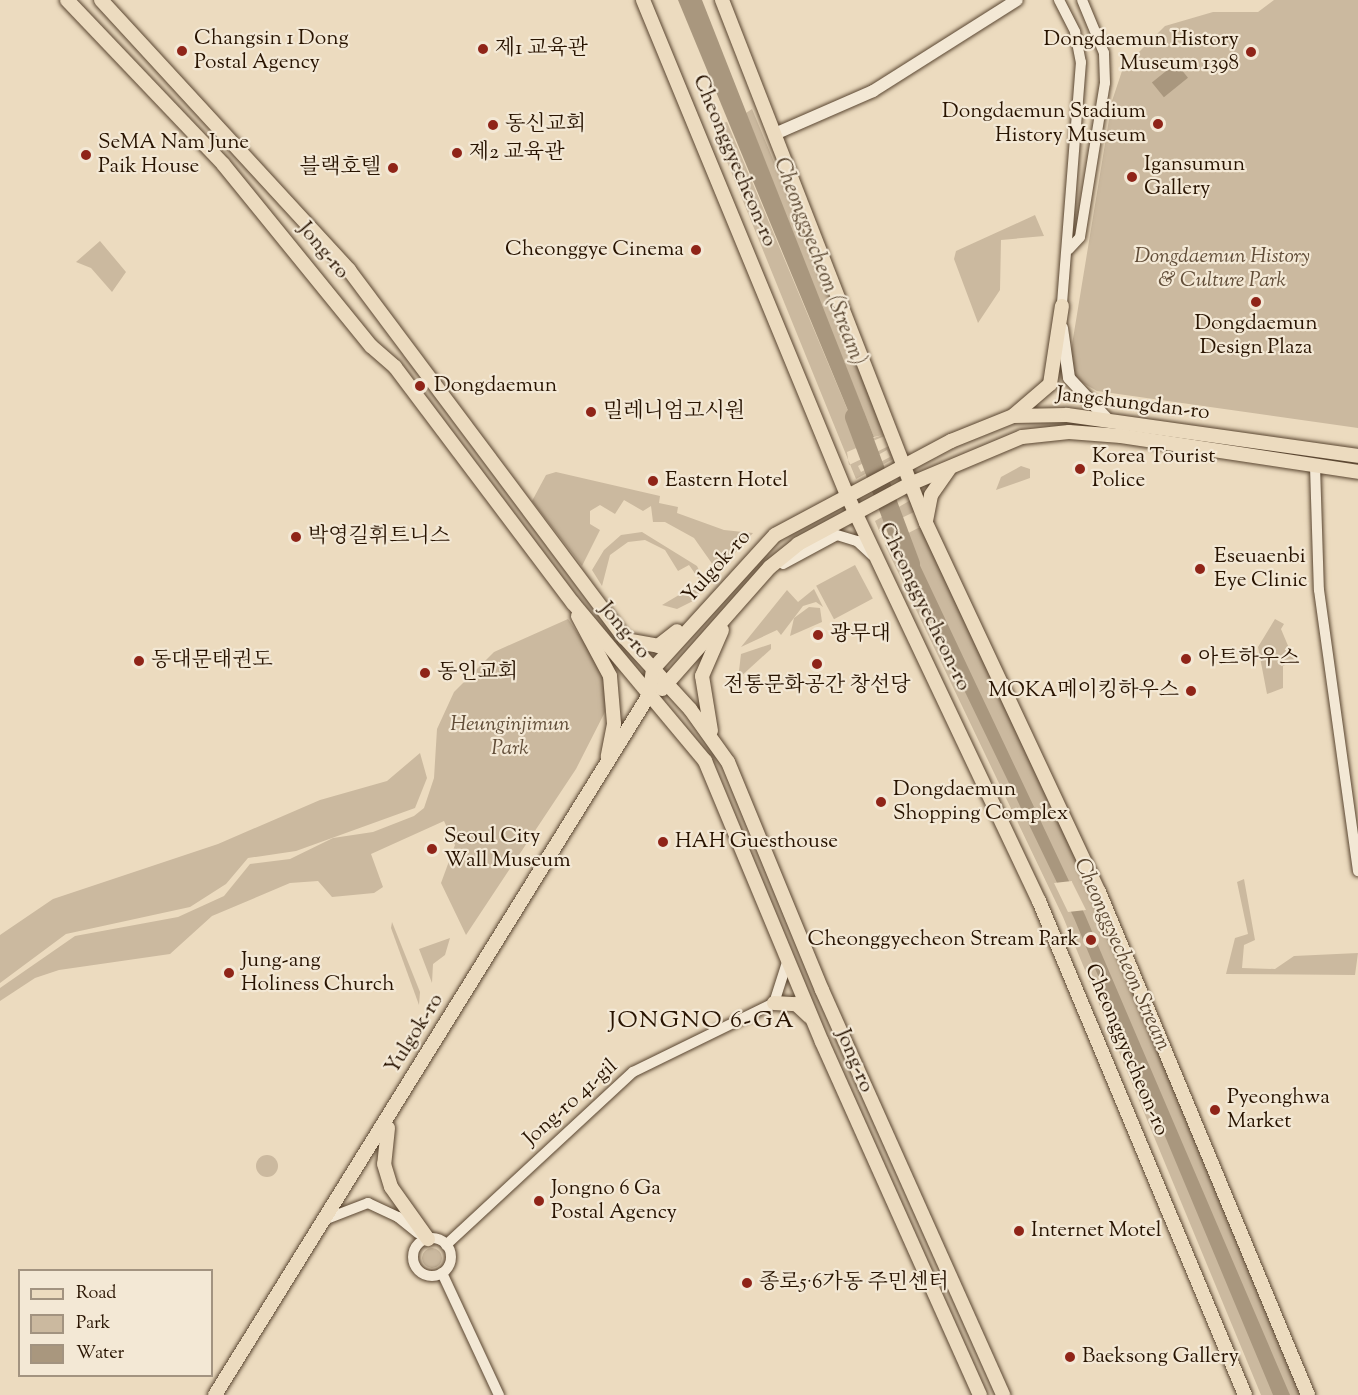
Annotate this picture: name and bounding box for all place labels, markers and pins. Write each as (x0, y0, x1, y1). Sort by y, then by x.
place label: Changsin 1 Dong Postal Agency (194, 26, 349, 76)
place label: Dongdaemun History Museum 1398 (1044, 27, 1239, 77)
place label: 제1 교육관 (495, 36, 588, 62)
marker: 제1 교육관 (476, 42, 490, 56)
marker: Changsin 1 Dong Postal Agency (175, 44, 189, 58)
marker: Dongdaemun History Museum 1398 (1244, 45, 1258, 59)
place label: Dongdaemun Stadium History Museum (942, 99, 1146, 149)
place label: 동신교회 (505, 112, 586, 138)
marker: Dongdaemun Stadium History Museum (1151, 117, 1165, 131)
marker: 동신교회 (486, 118, 500, 132)
place label: SeMA Nam June Paik House (98, 130, 249, 180)
place label: 제2 교육관 (469, 140, 564, 166)
marker: 제2 교육관 (450, 146, 464, 160)
marker: SeMA Nam June Paik House (79, 148, 93, 162)
place label: Igansumun Gallery (1144, 152, 1245, 202)
place label: 블랙호텔 (300, 155, 381, 181)
marker: 블랙호텔 (386, 161, 400, 175)
marker: Igansumun Gallery (1125, 170, 1139, 184)
place label: Cheonggye Cinema (505, 237, 684, 263)
marker: Cheonggye Cinema (689, 243, 703, 257)
marker: Dongdaemun Design Plaza (1249, 295, 1263, 309)
place label: Dongdaemun Design Plaza (1194, 311, 1318, 361)
place label: Dongdaemun (434, 373, 557, 399)
marker: Dongdaemun (411, 377, 429, 395)
place label: 밀레니엄고시원 (603, 399, 745, 425)
marker: 밀레니엄고시원 (584, 405, 598, 419)
place label: Korea Tourist Police (1092, 444, 1215, 494)
marker: Korea Tourist Police (1073, 462, 1087, 476)
place label: Eastern Hotel (665, 468, 788, 494)
marker: Eastern Hotel (646, 474, 660, 488)
place label: 박영길휘트니스 (308, 524, 450, 550)
marker: 박영길휘트니스 (289, 530, 303, 544)
place label: Eseuaenbi Eye Clinic (1214, 544, 1308, 594)
marker: Eseuaenbi Eye Clinic (1191, 560, 1209, 578)
place label: 광무대 (830, 622, 891, 648)
marker: 광무대 (811, 628, 825, 642)
place label: 아트하우스 (1198, 646, 1299, 672)
place label: 동대문태권도 (151, 648, 273, 674)
marker: 아트하우스 (1179, 652, 1193, 666)
marker: 동대문태권도 (132, 654, 146, 668)
marker: 전통문화공간 창선당 (810, 657, 824, 671)
place label: 동인교회 (437, 660, 518, 686)
marker: 동인교회 (418, 666, 432, 680)
place label: 전통문화공간 창선당 (723, 673, 911, 699)
place label: MOKA메이킹하우스 (988, 678, 1179, 704)
marker: MOKA메이킹하우스 (1184, 684, 1198, 698)
place label: Dongdaemun Shopping Complex (893, 777, 1068, 827)
marker: Dongdaemun Shopping Complex (874, 795, 888, 809)
place label: Seoul City Wall Museum (444, 824, 571, 874)
place label: HAH Guesthouse (675, 829, 838, 855)
marker: HAH Guesthouse (656, 835, 670, 849)
marker: Seoul City Wall Museum (425, 842, 439, 856)
place label: Cheonggyecheon Stream Park (808, 927, 1079, 953)
marker: Cheonggyecheon Stream Park (1084, 933, 1098, 947)
place label: Jung-ang Holiness Church (241, 948, 395, 998)
marker: Jung-ang Holiness Church (222, 966, 236, 980)
place label: Pyeonghwa Market (1227, 1085, 1330, 1135)
marker: Pyeonghwa Market (1208, 1103, 1222, 1117)
place label: Jongno 6 Ga Postal Agency (551, 1176, 677, 1226)
marker: Jongno 6 Ga Postal Agency (532, 1194, 546, 1208)
place label: Internet Motel (1031, 1218, 1162, 1244)
marker: Internet Motel (1012, 1224, 1026, 1238)
place label: 종로5·6가동 주민센터 (759, 1270, 949, 1296)
marker: 종로5·6가동 주민센터 (740, 1276, 754, 1290)
place label: Baeksong Gallery (1082, 1344, 1239, 1370)
marker: Baeksong Gallery (1063, 1350, 1077, 1364)

